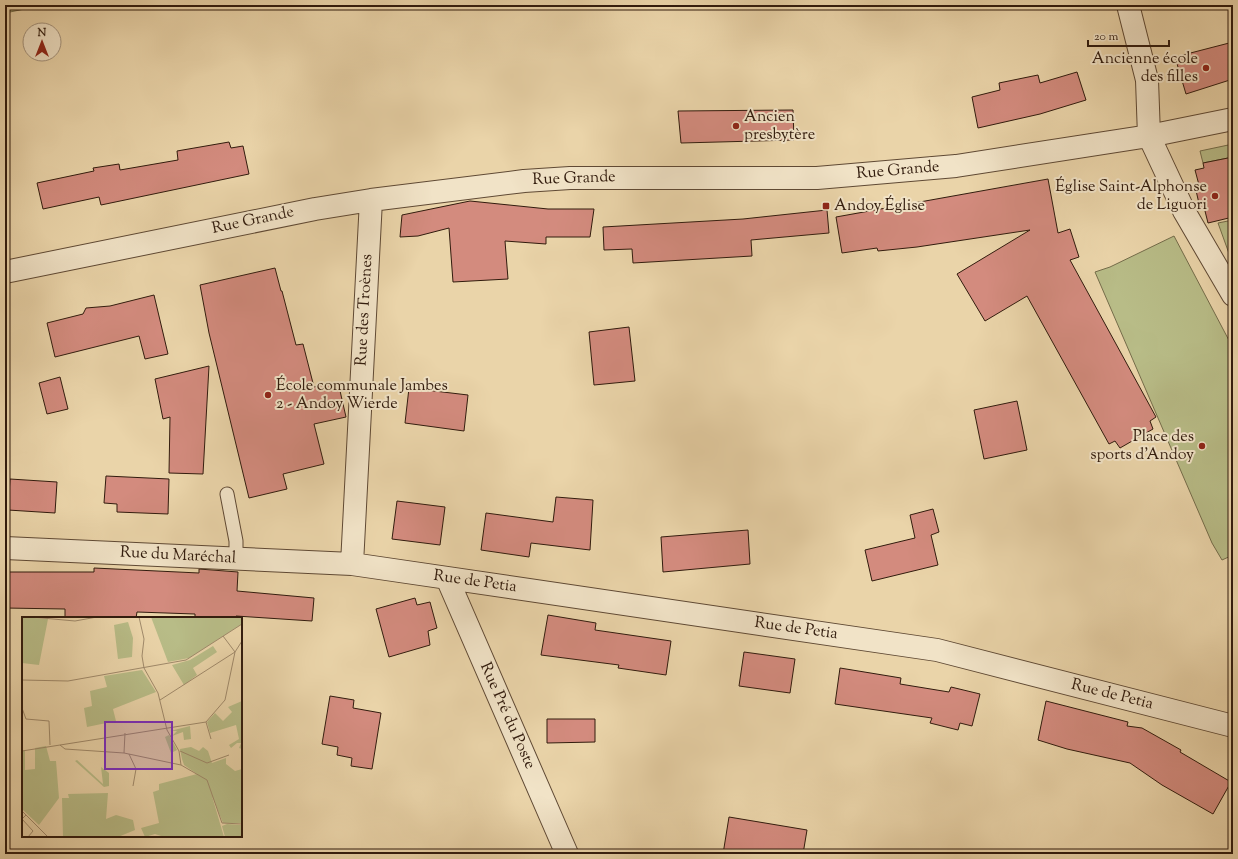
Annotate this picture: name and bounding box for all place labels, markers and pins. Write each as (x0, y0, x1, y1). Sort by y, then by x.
place label: Ancienne école des filles (1092, 48, 1198, 89)
marker: Ancienne école des filles (1201, 63, 1211, 73)
place label: Ancien presbytère (744, 106, 815, 147)
marker: Ancien presbytère (731, 121, 741, 131)
place label: Église Saint-Alphonse de Liguori (1055, 176, 1207, 217)
marker: Église Saint-Alphonse de Liguori (1210, 191, 1220, 201)
place label: Andoy Église (834, 195, 925, 218)
marker: Andoy Église (821, 201, 831, 211)
place label: École communale Jambes 2 - Andoy Wierde (276, 375, 448, 416)
marker: École communale Jambes 2 - Andoy Wierde (263, 390, 273, 400)
place label: Place des sports d'Andoy (1090, 426, 1194, 467)
marker: Place des sports d'Andoy (1197, 441, 1207, 451)

